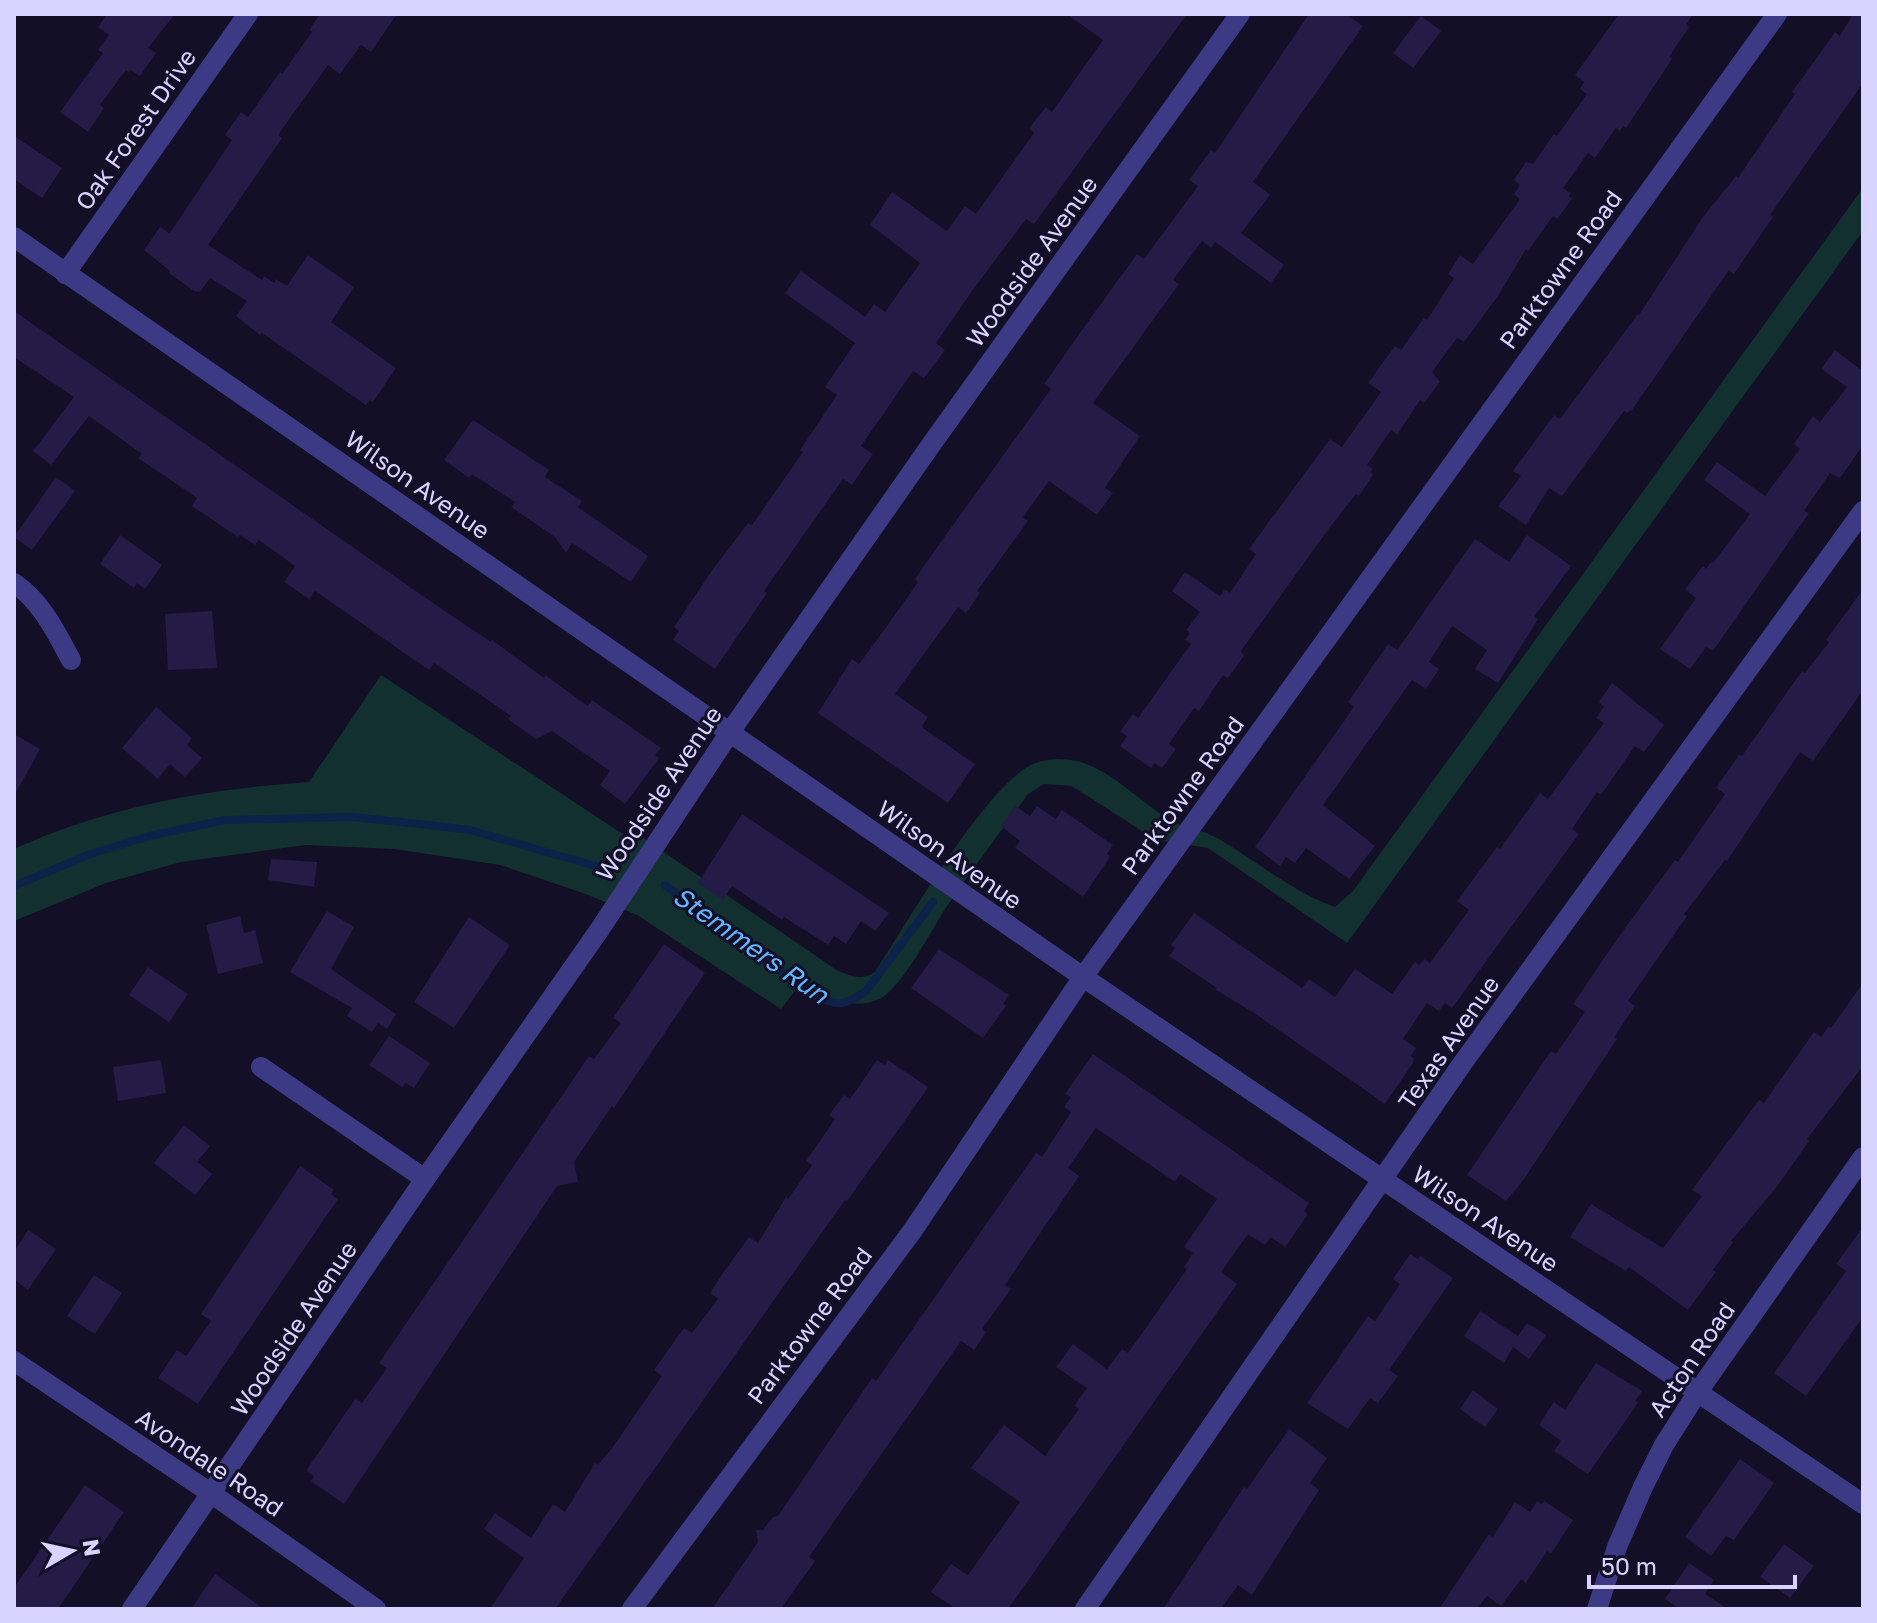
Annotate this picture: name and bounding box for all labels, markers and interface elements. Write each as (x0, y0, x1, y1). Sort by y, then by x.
street label: Oak Forest Drive (69, 43, 201, 215)
street label: Woodside Avenue (959, 170, 1103, 352)
street label: Parktowne Road (1493, 184, 1627, 354)
street label: Wilson Avenue (340, 423, 496, 545)
street label: Woodside Avenue (589, 700, 727, 886)
street label: Parktowne Road (1115, 710, 1249, 880)
street label: Wilson Avenue (872, 793, 1028, 915)
water label: Stemmers Run (668, 880, 835, 1010)
street label: Texas Avenue (1391, 970, 1505, 1114)
street label: Wilson Avenue (1408, 1159, 1564, 1277)
street label: Woodside Avenue (224, 1235, 362, 1421)
street label: Parktowne Road (741, 1241, 877, 1409)
street label: Acton Road (1642, 1296, 1740, 1422)
street label: Avondale Road (131, 1402, 289, 1522)
north arrow (32, 1511, 112, 1591)
text: N (78, 1537, 107, 1558)
scale bar (1589, 1539, 1795, 1589)
text: 50 m (1601, 1551, 1657, 1580)

